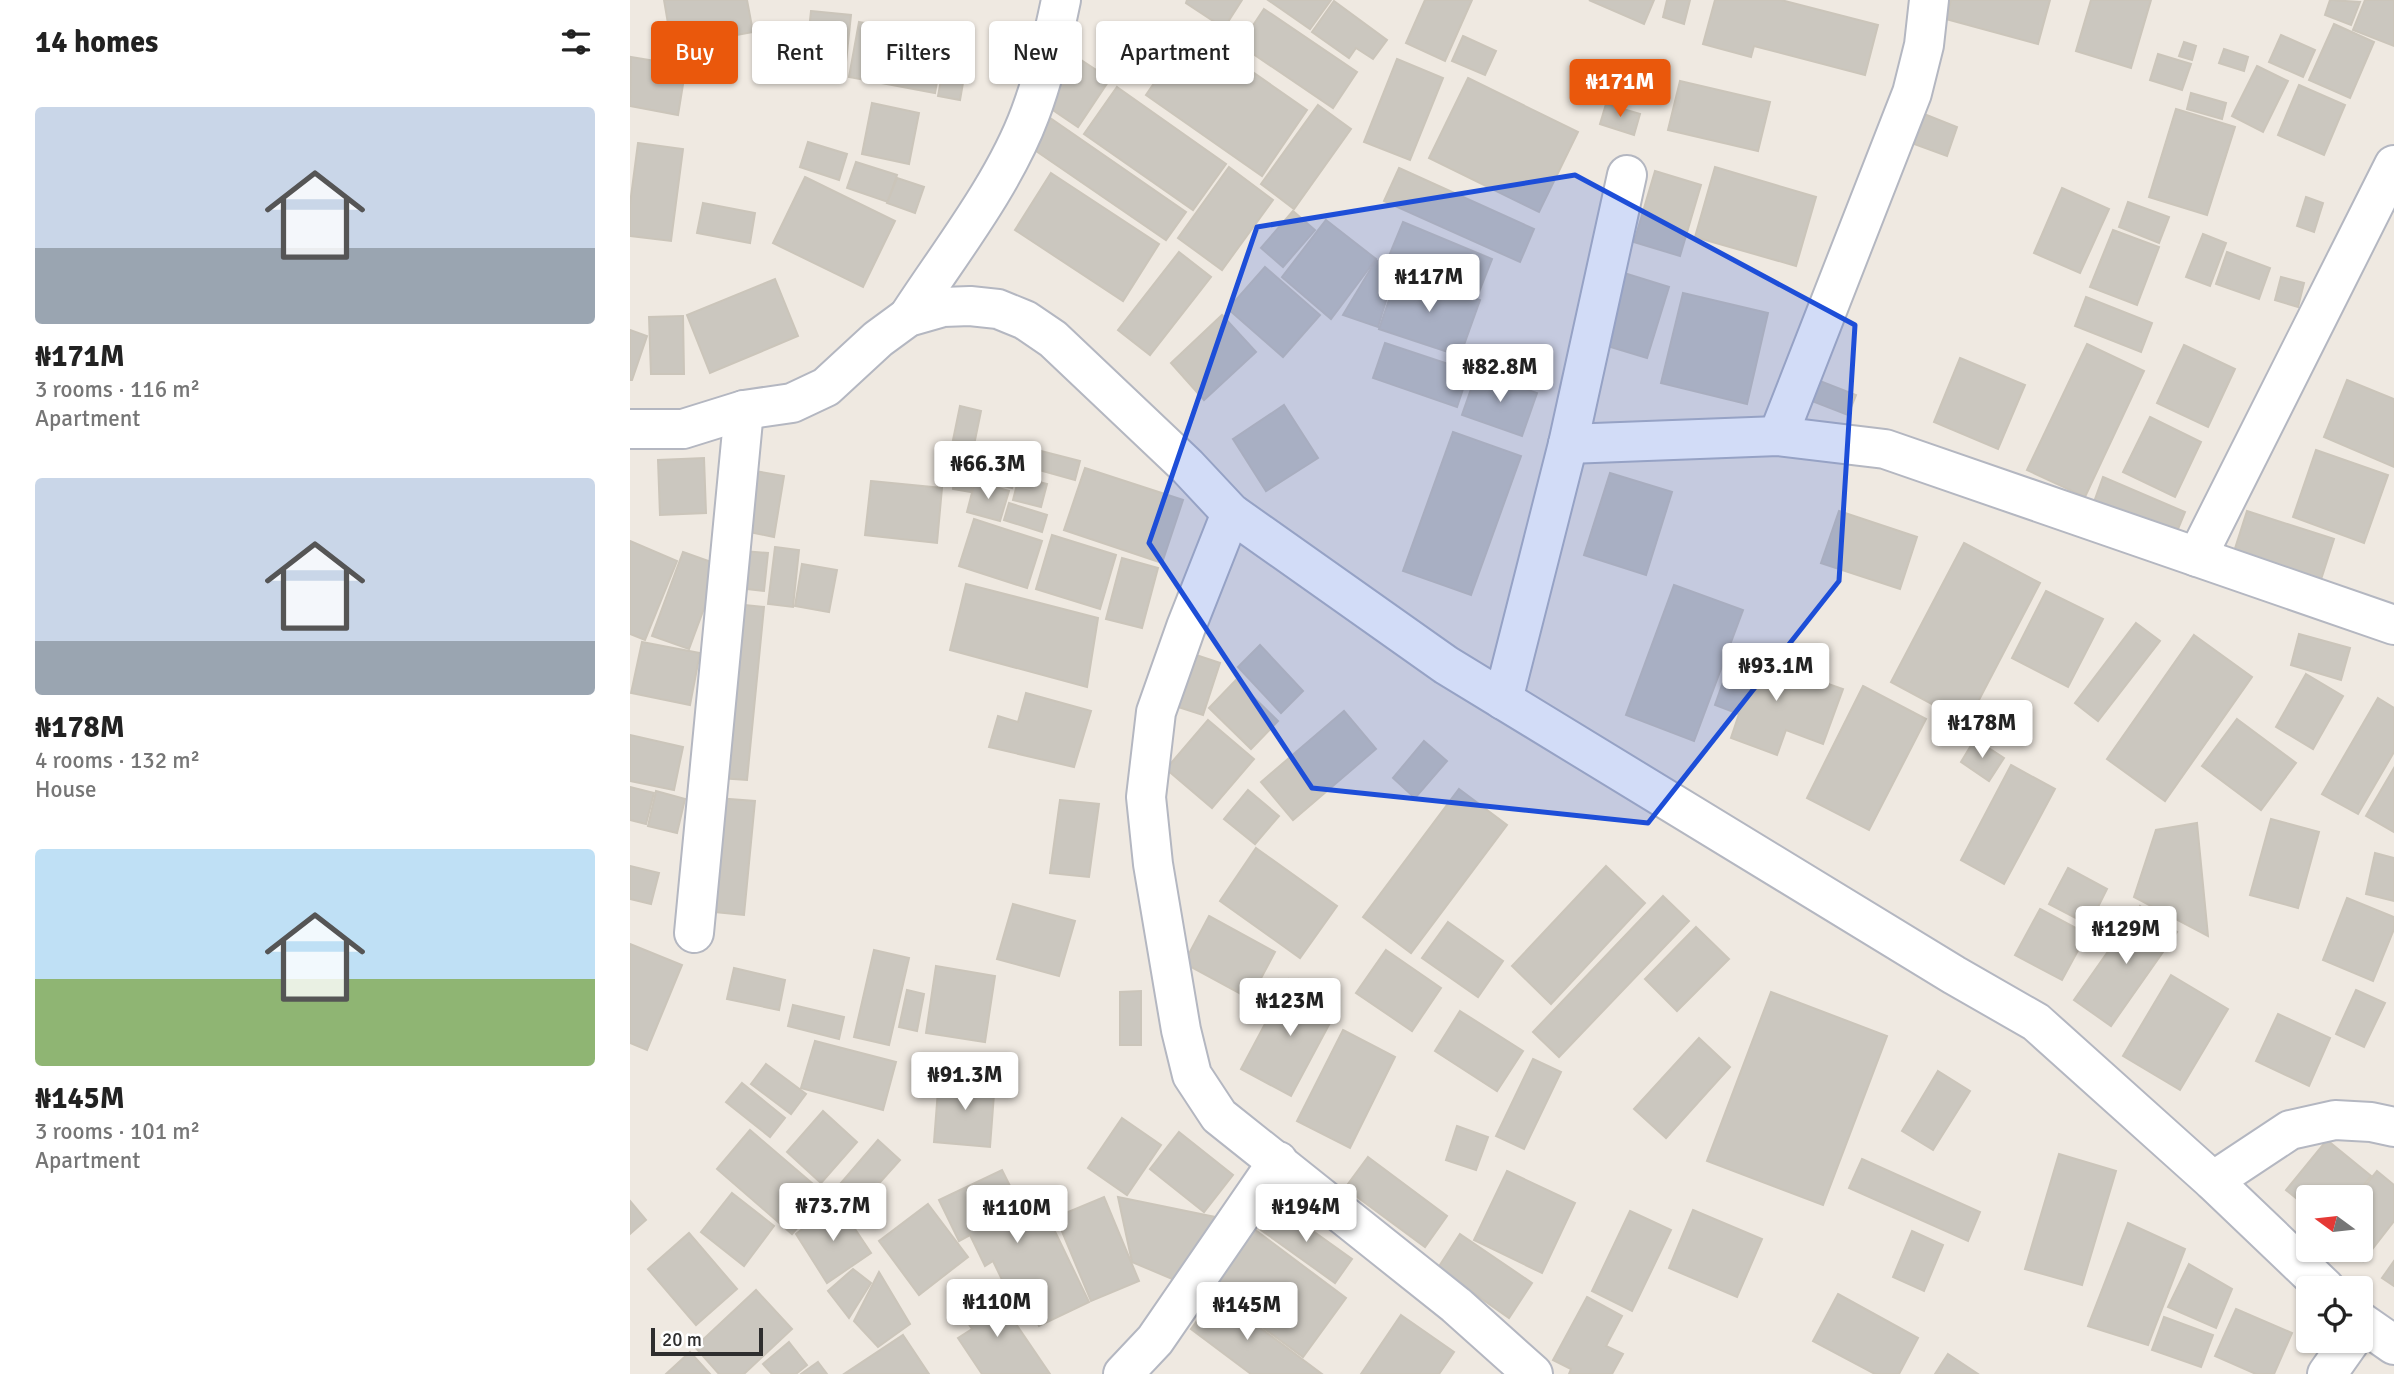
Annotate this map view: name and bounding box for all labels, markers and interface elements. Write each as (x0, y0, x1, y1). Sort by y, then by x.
chip: Buy (651, 21, 738, 84)
chip: Rent (752, 21, 847, 84)
chip: Filters (861, 21, 975, 84)
chip: New (989, 21, 1082, 84)
chip: Apartment (1096, 21, 1254, 84)
icon: filters (557, 23, 595, 61)
text: 14 homes (35, 24, 158, 61)
pin: ₦171M (1571, 60, 1669, 119)
text: ₦171M (1586, 67, 1654, 96)
icon: home (252, 152, 378, 278)
pin: ₦117M (1380, 254, 1478, 314)
text: ₦117M (1395, 262, 1463, 291)
text: ₦171M (35, 338, 125, 375)
pin: ₦82.8M (1443, 344, 1557, 404)
text: ₦82.8M (1462, 352, 1538, 381)
text: 3 rooms · 116 m² (35, 375, 200, 404)
text: Apartment (35, 404, 140, 433)
pin: ₦66.3M (931, 442, 1045, 501)
text: ₦66.3M (950, 449, 1026, 478)
icon: home (252, 523, 378, 649)
pin: ₦93.1M (1719, 644, 1833, 703)
text: ₦93.1M (1738, 651, 1814, 680)
pin: ₦178M (1933, 700, 2031, 760)
text: ₦178M (1948, 708, 2016, 737)
text: ₦178M (35, 709, 125, 746)
text: 4 rooms · 132 m² (35, 746, 200, 775)
text: House (35, 775, 97, 804)
icon: home (252, 894, 378, 1020)
pin: ₦129M (2077, 906, 2175, 966)
text: ₦129M (2092, 914, 2160, 943)
pin: ₦123M (1241, 978, 1339, 1038)
text: ₦123M (1256, 986, 1324, 1015)
pin: ₦91.3M (908, 1052, 1022, 1112)
text: ₦91.3M (927, 1060, 1003, 1089)
text: ₦145M (35, 1080, 125, 1117)
text: 3 rooms · 101 m² (35, 1117, 200, 1146)
text: Apartment (35, 1146, 140, 1175)
pin: ₦73.7M (776, 1184, 890, 1243)
pin: ₦194M (1257, 1184, 1355, 1244)
north arrow (2296, 1185, 2373, 1262)
map controls (2296, 1185, 2373, 1353)
pin: ₦110M (968, 1186, 1066, 1245)
text: ₦73.7M (795, 1191, 871, 1220)
text: ₦194M (1272, 1192, 1340, 1221)
text: ₦110M (983, 1193, 1051, 1222)
button: locate (2296, 1276, 2373, 1353)
pin: ₦110M (948, 1280, 1046, 1339)
pin: ₦145M (1198, 1282, 1296, 1342)
text: ₦110M (963, 1287, 1031, 1316)
text: ₦145M (1213, 1290, 1281, 1319)
scale bar (651, 1325, 763, 1357)
text: 20 m (662, 1328, 702, 1352)

